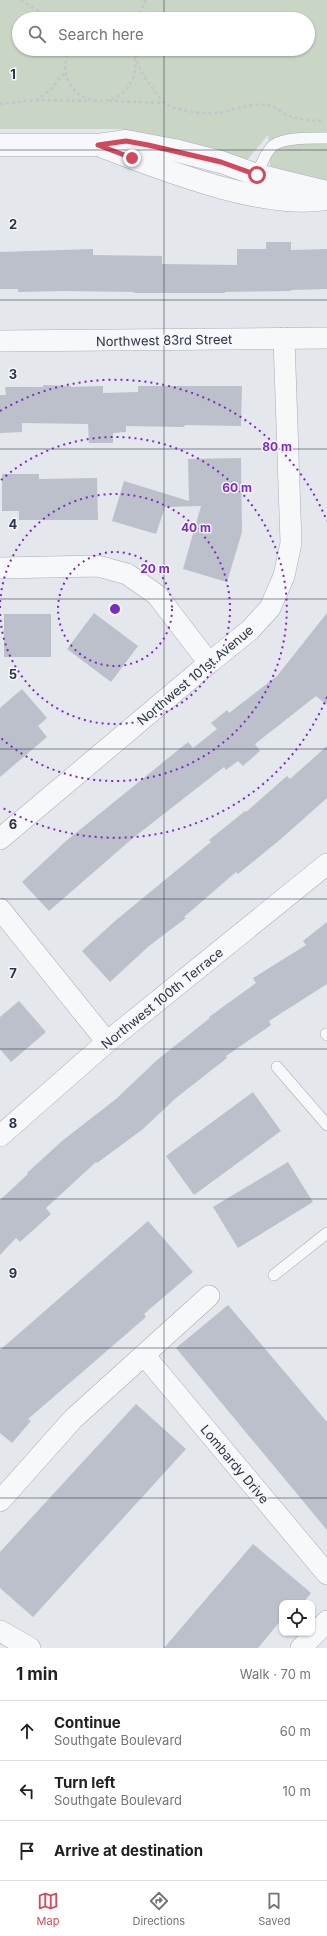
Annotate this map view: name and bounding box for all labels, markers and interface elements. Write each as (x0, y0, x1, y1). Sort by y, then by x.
search box (12, 12, 315, 56)
icon: search (26, 23, 48, 45)
text: Search here (58, 25, 144, 44)
text: 1 (10, 66, 16, 82)
route end (123, 149, 141, 167)
route start (248, 166, 266, 184)
text: 2 (9, 216, 17, 232)
street label: Northwest 83rd Street (96, 331, 232, 349)
text: 3 (9, 366, 17, 382)
text: 80 m (262, 439, 292, 454)
text: 60 m (222, 480, 252, 495)
text: 4 (9, 516, 18, 532)
text: 40 m (181, 520, 211, 535)
text: 20 m (140, 561, 170, 576)
centre of rings (108, 602, 122, 616)
street label: Northwest 101st Avenue (134, 622, 256, 728)
text: 5 (9, 666, 17, 682)
text: 6 (9, 816, 17, 832)
street label: Northwest 100th Terrace (98, 944, 226, 1052)
text: 7 (9, 965, 17, 981)
text: 8 (9, 1115, 17, 1131)
text: 9 (9, 1265, 17, 1281)
street label: Lombardy Drive (197, 1421, 273, 1507)
map controls (279, 1600, 315, 1636)
button: locate (279, 1600, 315, 1636)
text: 1 min (16, 1664, 58, 1684)
text: Walk · 70 m (240, 1666, 311, 1682)
text: Continue (54, 1713, 121, 1732)
icon: ahead (16, 1720, 38, 1742)
text: 60 m (280, 1723, 311, 1739)
text: Southgate Boulevard (54, 1732, 182, 1748)
text: Turn left (54, 1773, 115, 1792)
icon: left (16, 1780, 38, 1802)
text: 10 m (282, 1783, 311, 1799)
text: Southgate Boulevard (54, 1792, 182, 1808)
icon: arrive (16, 1840, 38, 1862)
text: Arrive at destination (54, 1841, 203, 1860)
tab: Map (37, 1890, 59, 1928)
tab: Directions (133, 1890, 185, 1928)
tab: Saved (258, 1890, 290, 1928)

